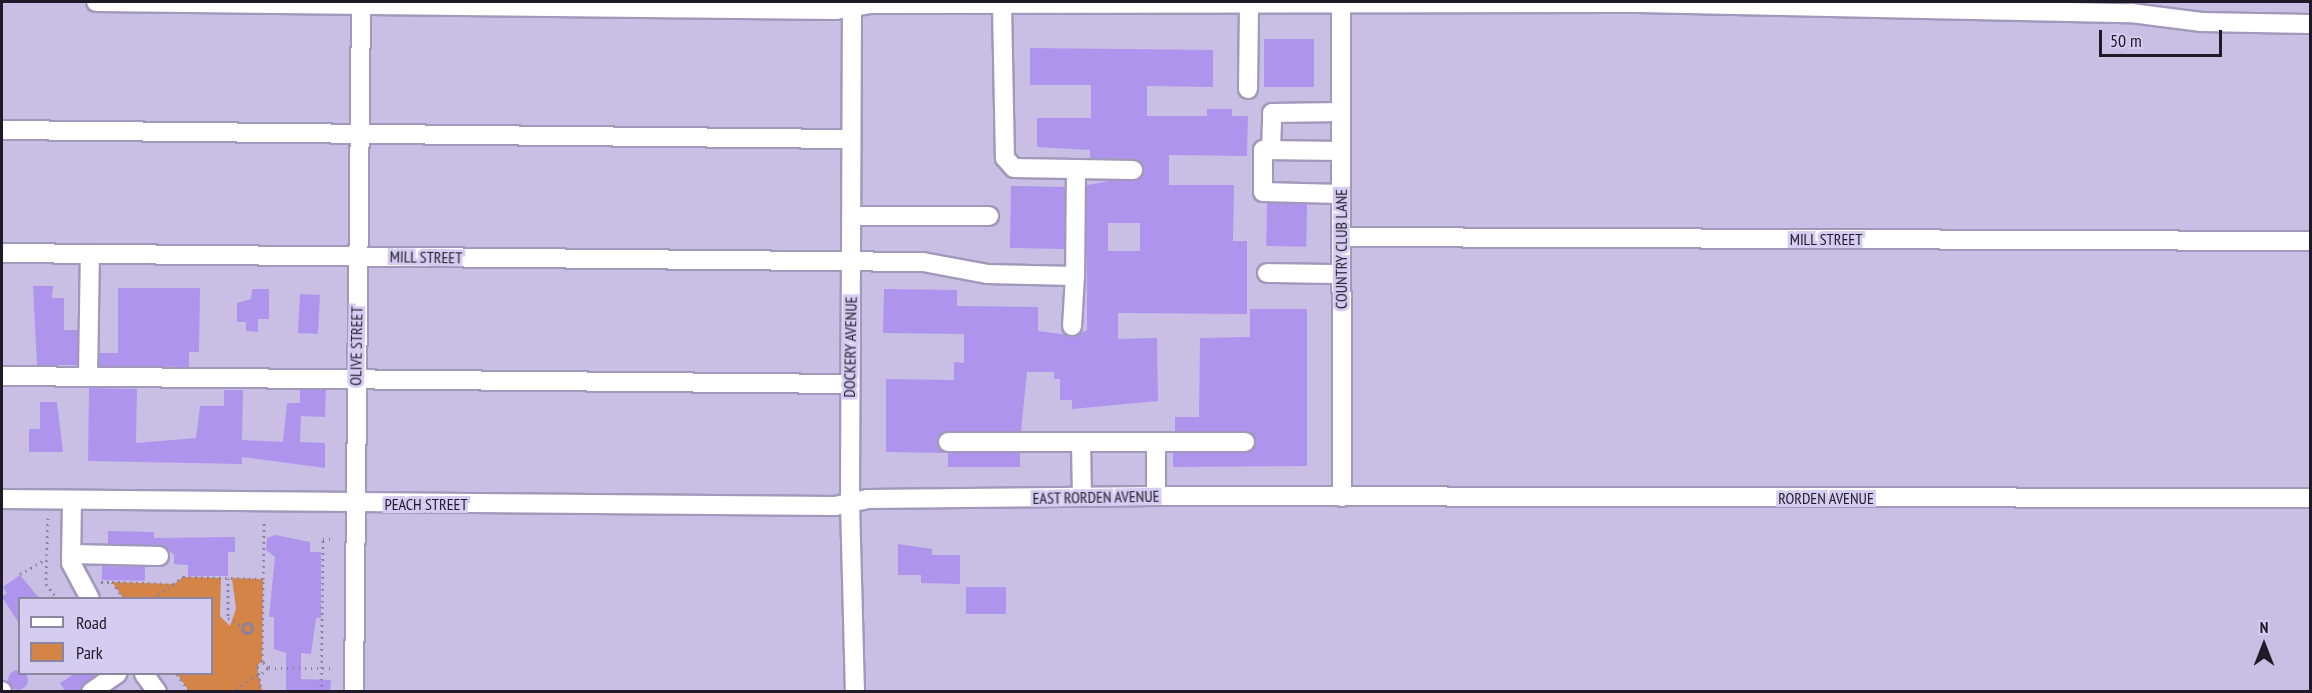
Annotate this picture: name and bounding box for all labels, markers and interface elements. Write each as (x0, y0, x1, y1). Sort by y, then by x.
scale bar (2102, 18, 2225, 56)
text: 50 m (2110, 29, 2142, 52)
street label: COUNTRY CLUB LANE (1331, 189, 1351, 309)
street label: MILL STREET (1789, 229, 1863, 249)
street label: MILL STREET (389, 247, 463, 267)
street label: DOCKERY AVENUE (840, 296, 860, 398)
street label: OLIVE STREET (346, 306, 366, 386)
street label: EAST RORDEN AVENUE (1032, 486, 1160, 508)
street label: RORDEN AVENUE (1778, 488, 1874, 508)
street label: PEACH STREET (384, 494, 468, 514)
legend (18, 597, 213, 675)
text: Road (76, 611, 107, 634)
north arrow (2234, 615, 2294, 675)
text: N (2260, 617, 2268, 637)
text: Park (76, 641, 103, 664)

